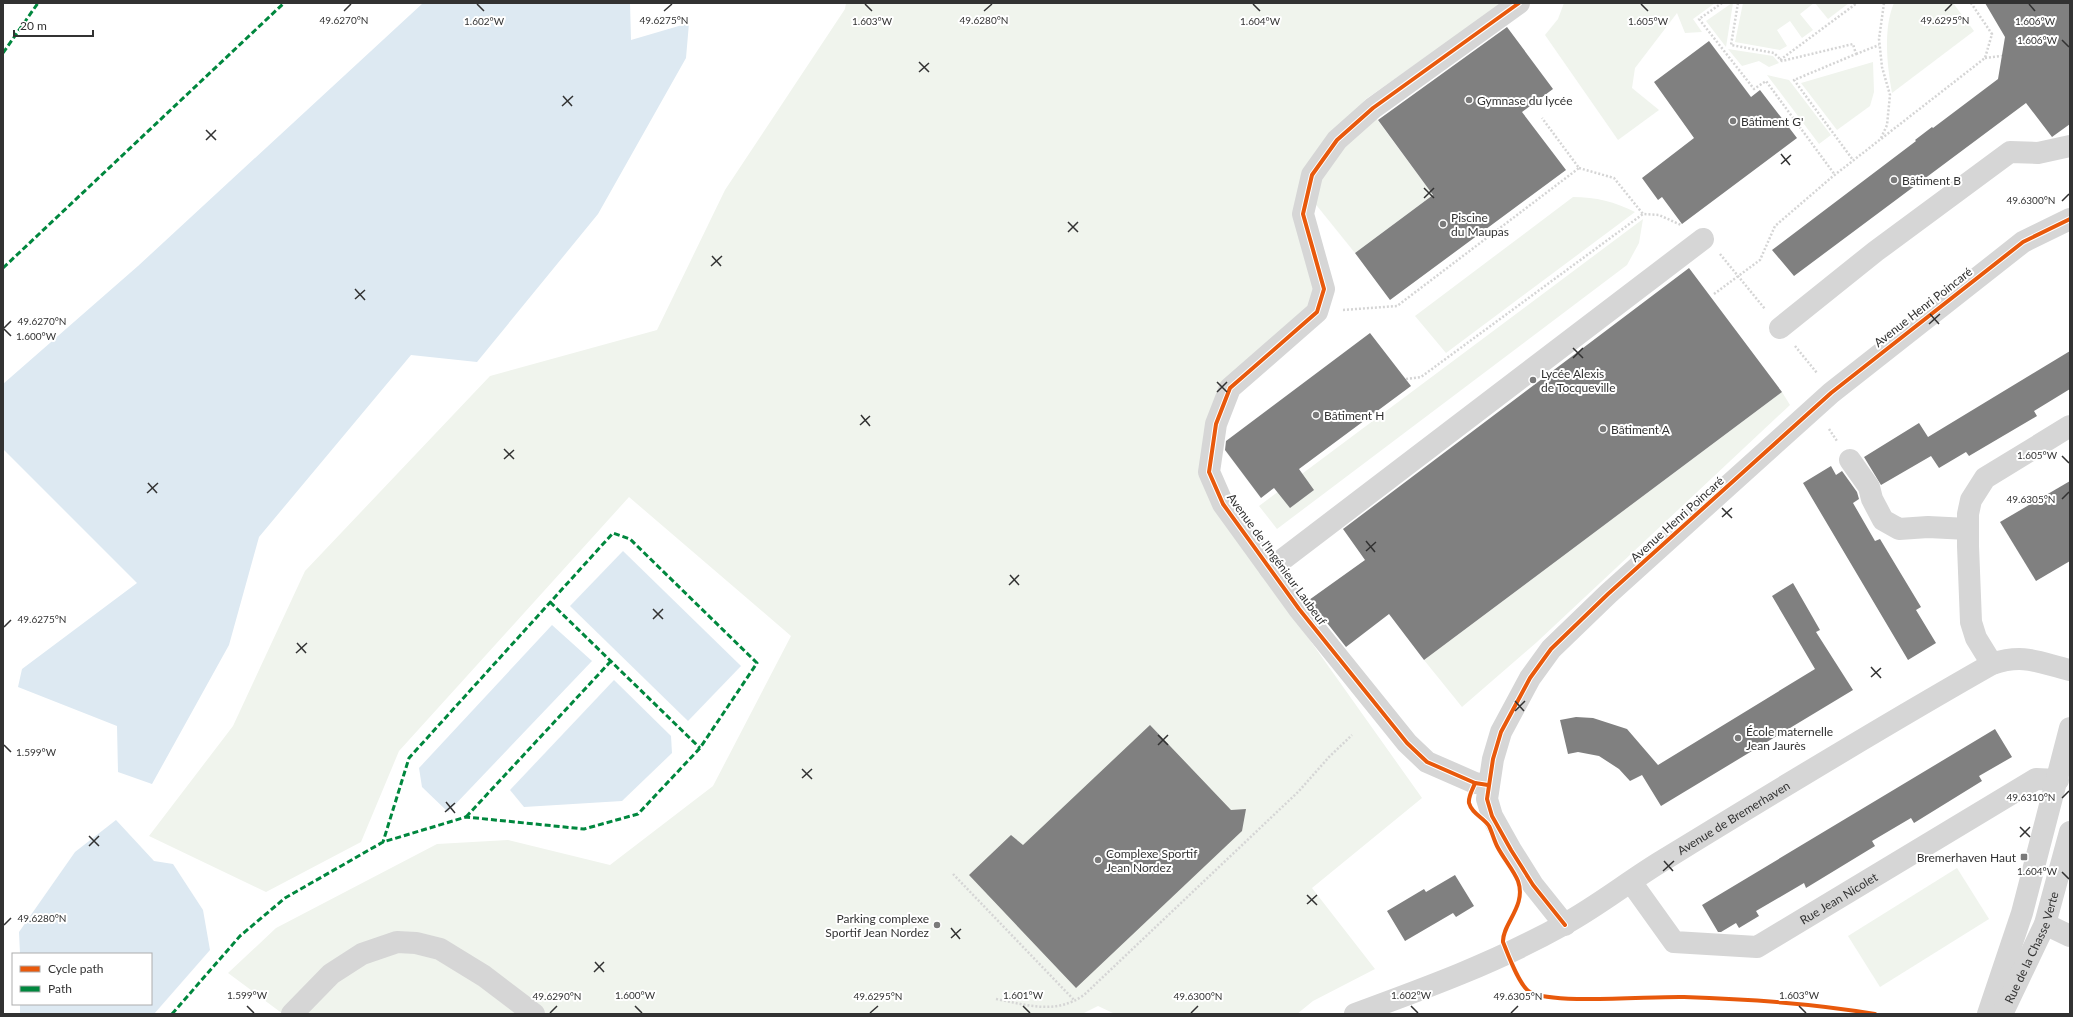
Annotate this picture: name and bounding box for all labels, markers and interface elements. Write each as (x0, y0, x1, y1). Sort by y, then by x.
scale bar (14, 12, 93, 38)
text: 49.6270°N (320, 14, 368, 26)
text: 49.6275°N (640, 14, 688, 26)
text: 49.6280°N (960, 14, 1008, 26)
text: 49.6295°N (1921, 14, 1969, 26)
text: 1.602°W (464, 15, 505, 27)
text: 1.603°W (852, 15, 893, 27)
text: 1.604°W (1240, 15, 1281, 27)
text: 1.605°W (1628, 15, 1669, 27)
text: 1.606°W (2015, 15, 2056, 27)
text: 20 m (20, 18, 47, 33)
text: 1.606°W (2017, 34, 2058, 46)
place label: Gymnase du lycée (1477, 93, 1573, 108)
marker: Gymnase du lycée (1464, 95, 1474, 105)
place label: Bâtiment G' (1741, 114, 1803, 129)
marker: Bâtiment G' (1728, 116, 1738, 126)
place label: Bâtiment B (1902, 173, 1961, 188)
marker: Bâtiment B (1889, 175, 1899, 185)
text: 49.6300°N (2007, 194, 2055, 206)
place label: Piscine du Maupas (1451, 210, 1509, 239)
marker: Piscine du Maupas (1438, 219, 1448, 229)
street label: Avenue Henri Poincaré (1871, 264, 1975, 350)
text: 49.6270°N (18, 315, 66, 327)
text: 1.600°W (16, 330, 57, 342)
place label: Lycée Alexis de Tocqueville (1541, 366, 1616, 395)
marker: Lycée Alexis de Tocqueville (1528, 375, 1538, 385)
place label: Bâtiment H (1324, 408, 1384, 423)
marker: Bâtiment H (1311, 410, 1321, 420)
place label: Bâtiment A (1611, 422, 1671, 437)
marker: Bâtiment A (1598, 424, 1608, 434)
text: 1.605°W (2017, 449, 2058, 461)
street label: Avenue Henri Poincaré (1627, 473, 1727, 565)
street label: Avenue de l'Ingénieur Laubeuf (1224, 490, 1330, 628)
text: 49.6305°N (2007, 493, 2055, 505)
text: 49.6275°N (18, 613, 66, 625)
place label: École maternelle Jean Jaurès (1746, 724, 1833, 753)
marker: École maternelle Jean Jaurès (1733, 733, 1743, 743)
text: 1.599°W (16, 746, 57, 758)
street label: Avenue de Bremerhaven (1674, 777, 1792, 858)
text: 49.6310°N (2007, 791, 2055, 803)
place label: Complexe Sportif Jean Nordez (1106, 846, 1198, 875)
place label: Bremerhaven Haut (1917, 850, 2017, 865)
marker: Bremerhaven Haut (2019, 852, 2029, 862)
marker: Complexe Sportif Jean Nordez (1093, 855, 1103, 865)
text: 1.604°W (2017, 865, 2058, 877)
street label: Rue Jean Nicolet (1797, 869, 1881, 927)
street label: Rue de la Chasse Verte (2001, 890, 2061, 1006)
place label: Parking complexe Sportif Jean Nordez (825, 911, 930, 940)
text: 49.6280°N (18, 912, 66, 924)
marker: Parking complexe Sportif Jean Nordez (932, 920, 942, 930)
legend (12, 953, 152, 1005)
text: Cycle path (48, 961, 103, 976)
text: Path (48, 981, 72, 996)
text: 1.599°W (227, 989, 268, 1001)
text: 1.600°W (615, 989, 656, 1001)
text: 1.601°W (1003, 989, 1044, 1001)
text: 1.602°W (1391, 989, 1432, 1001)
text: 1.603°W (1779, 989, 1820, 1001)
text: 49.6290°N (533, 990, 581, 1002)
text: 49.6295°N (854, 990, 902, 1002)
text: 49.6300°N (1174, 990, 1222, 1002)
text: 49.6305°N (1494, 990, 1542, 1002)

